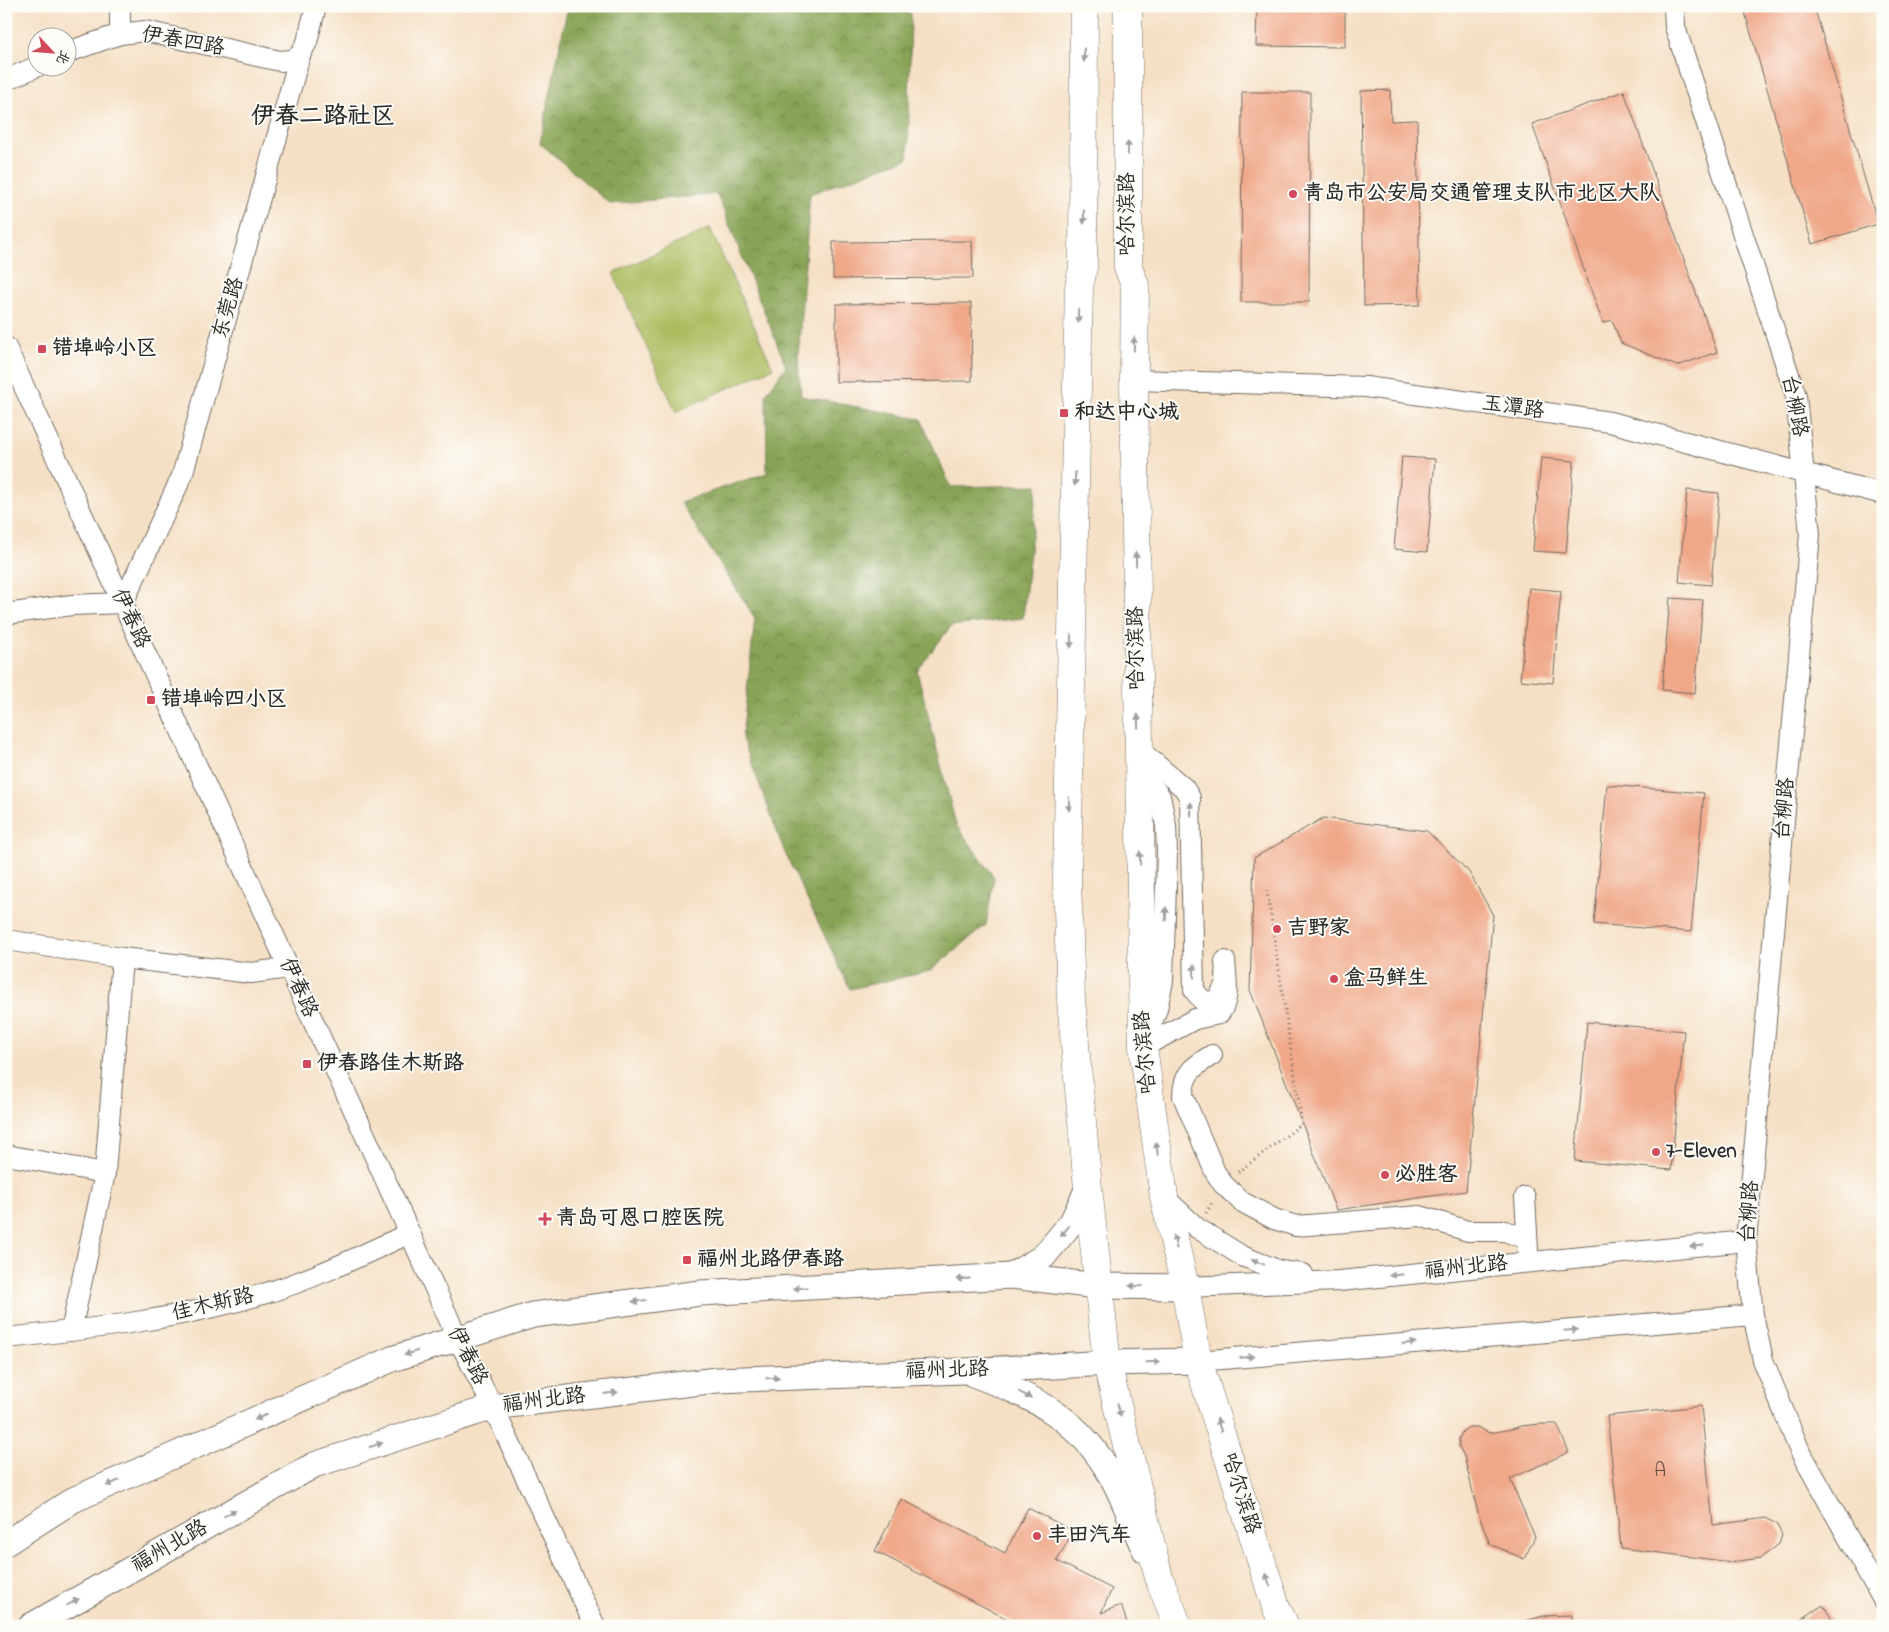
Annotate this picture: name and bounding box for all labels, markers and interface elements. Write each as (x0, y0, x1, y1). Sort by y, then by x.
street label: 伊春四路 (139, 20, 227, 64)
north arrow (28, 28, 78, 78)
text: 北 (50, 46, 75, 68)
one-way arrow (1080, 47, 1088, 63)
district label: 伊春二路社区 (251, 100, 395, 135)
one-way arrow (1124, 140, 1132, 156)
street label: 哈尔滨路 (1113, 172, 1143, 256)
place label: 青岛市公安局交通管理支队市北区大队 (1303, 179, 1660, 209)
marker: 青岛市公安局交通管理支队市北区大队 (1287, 188, 1299, 200)
one-way arrow (1079, 210, 1087, 226)
street label: 东莞路 (206, 274, 252, 342)
one-way arrow (1074, 308, 1082, 324)
place label: 错埠岭小区 (52, 334, 157, 364)
one-way arrow (1131, 336, 1139, 352)
marker: 错埠岭小区 (36, 343, 48, 355)
street label: 台柳路 (1773, 372, 1815, 440)
street label: 玉潭路 (1480, 389, 1546, 427)
place label: 和达中心城 (1074, 398, 1179, 428)
marker: 和达中心城 (1058, 407, 1070, 419)
one-way arrow (1070, 471, 1078, 487)
one-way arrow (1132, 551, 1140, 567)
street label: 伊春路 (103, 584, 157, 654)
street label: 哈尔滨路 (1121, 606, 1153, 690)
one-way arrow (1067, 633, 1075, 649)
place label: 错埠岭四小区 (161, 685, 287, 715)
marker: 错埠岭四小区 (145, 694, 157, 706)
one-way arrow (1134, 713, 1142, 729)
street label: 台柳路 (1767, 776, 1803, 842)
one-way arrow (1064, 796, 1072, 812)
one-way arrow (1187, 800, 1195, 816)
one-way arrow (1136, 850, 1144, 866)
one-way arrow (1162, 906, 1170, 922)
place label: 吉野家 (1287, 914, 1350, 944)
marker: 吉野家 (1271, 923, 1283, 935)
street label: 伊春路 (271, 953, 325, 1023)
one-way arrow (1190, 963, 1198, 979)
place label: 盒马鲜生 (1344, 964, 1428, 994)
marker: 盒马鲜生 (1328, 973, 1340, 985)
street label: 哈尔滨路 (1127, 1009, 1165, 1095)
place label: 伊春路佳木斯路 (317, 1049, 464, 1079)
marker: 伊春路佳木斯路 (301, 1058, 313, 1070)
place label: 7-Eleven (1666, 1137, 1737, 1167)
one-way arrow (1153, 1141, 1161, 1157)
marker: 7-Eleven (1650, 1146, 1662, 1158)
place label: 必胜客 (1395, 1160, 1458, 1190)
marker: 必胜客 (1379, 1169, 1391, 1181)
street label: 台柳路 (1733, 1180, 1767, 1244)
place label: 青岛可恩口腔医院 (556, 1204, 724, 1234)
marker: 青岛可恩口腔医院 (538, 1212, 552, 1226)
one-way arrow (1060, 1225, 1071, 1237)
one-way arrow (1171, 1235, 1179, 1250)
one-way arrow (1689, 1242, 1705, 1250)
place label: 福州北路伊春路 (697, 1245, 844, 1275)
street label: 福州北路 (1423, 1249, 1509, 1287)
marker: 福州北路伊春路 (681, 1254, 693, 1266)
one-way arrow (1250, 1258, 1265, 1266)
one-way arrow (1388, 1271, 1404, 1279)
one-way arrow (954, 1275, 970, 1283)
street label: 佳木斯路 (169, 1281, 257, 1329)
one-way arrow (1128, 1282, 1144, 1290)
one-way arrow (792, 1284, 808, 1292)
one-way arrow (630, 1297, 646, 1305)
street label: 伊春路 (439, 1321, 495, 1391)
one-way arrow (1563, 1325, 1579, 1333)
one-way arrow (1401, 1339, 1417, 1347)
one-way arrow (403, 1350, 418, 1357)
one-way arrow (1239, 1352, 1255, 1360)
street label: 福州北路 (905, 1355, 989, 1387)
one-way arrow (1145, 1358, 1161, 1366)
one-way arrow (765, 1373, 781, 1381)
street label: 福州北路 (500, 1381, 588, 1421)
one-way arrow (604, 1389, 620, 1397)
one-way arrow (1018, 1391, 1032, 1400)
one-way arrow (1115, 1403, 1123, 1418)
one-way arrow (254, 1413, 268, 1421)
one-way arrow (1214, 1418, 1222, 1433)
one-way arrow (369, 1440, 384, 1448)
street label: 哈尔滨路 (1213, 1449, 1267, 1539)
house number: A (1654, 1458, 1666, 1485)
one-way arrow (106, 1479, 120, 1487)
one-way arrow (223, 1508, 236, 1517)
street label: 福州北路 (126, 1513, 214, 1581)
place label: 丰田汽车 (1047, 1521, 1131, 1551)
marker: 丰田汽车 (1031, 1530, 1043, 1542)
one-way arrow (1263, 1573, 1271, 1588)
one-way arrow (67, 1597, 80, 1606)

